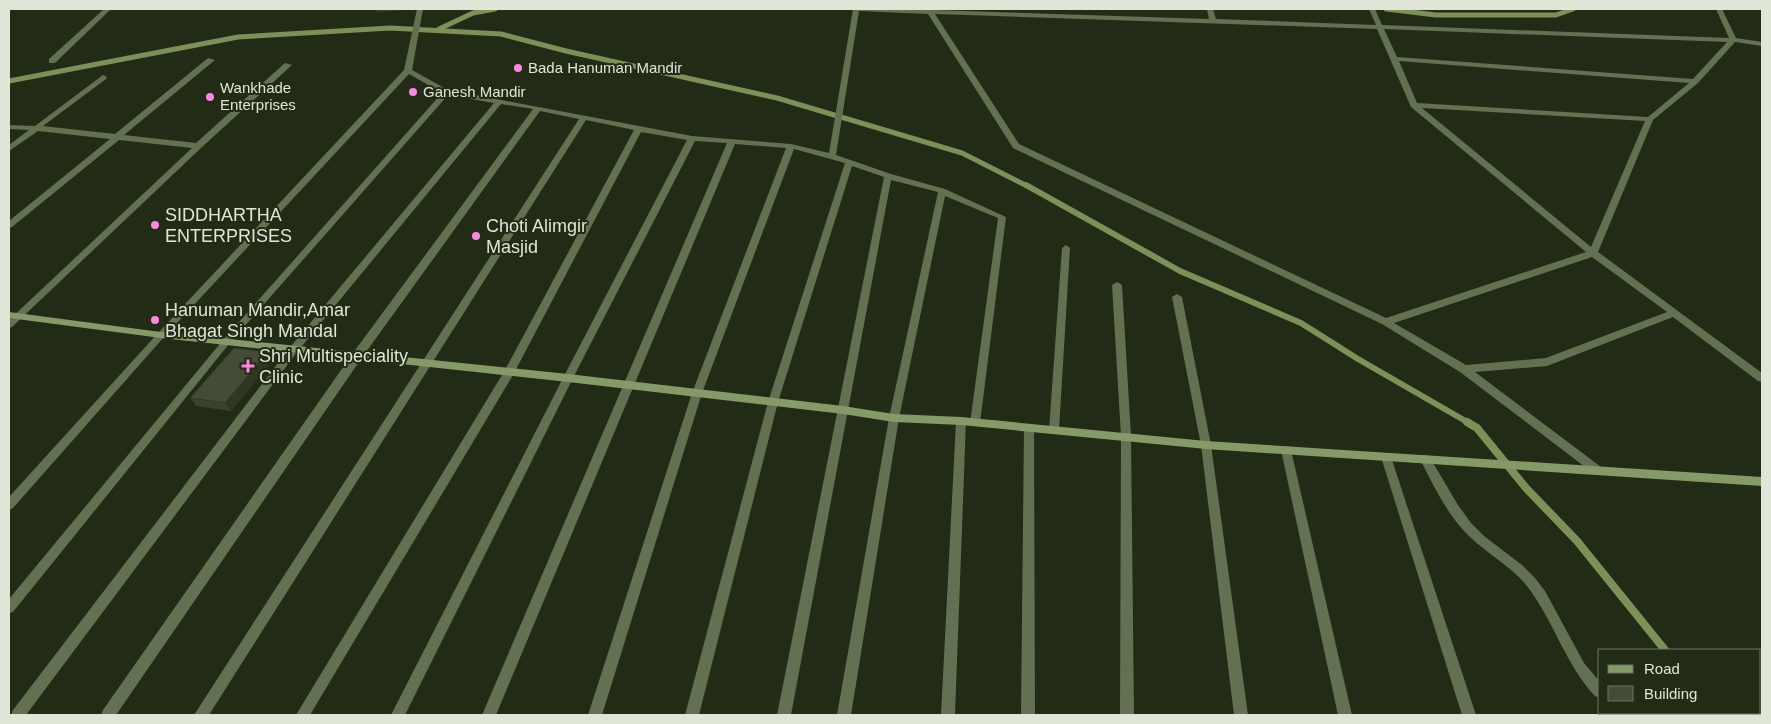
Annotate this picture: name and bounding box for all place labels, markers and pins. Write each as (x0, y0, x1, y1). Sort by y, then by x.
place label: Bada Hanuman Mandir (528, 59, 682, 76)
marker: Bada Hanuman Mandir (512, 62, 524, 74)
place label: Wankhade Enterprises (220, 79, 296, 113)
place label: Ganesh Mandir (423, 83, 526, 100)
marker: Ganesh Mandir (407, 86, 419, 98)
marker: Wankhade Enterprises (204, 91, 216, 103)
place label: SIDDHARTHA ENTERPRISES (165, 205, 292, 246)
place label: Choti Alimgir Masjid (486, 216, 587, 257)
marker: SIDDHARTHA ENTERPRISES (149, 219, 161, 231)
marker: Choti Alimgir Masjid (470, 230, 482, 242)
place label: Hanuman Mandir,Amar Bhagat Singh Mandal (165, 300, 350, 341)
marker: Hanuman Mandir,Amar Bhagat Singh Mandal (149, 314, 161, 326)
place label: Shri Multispeciality Clinic (259, 346, 408, 387)
marker: Shri Multispeciality Clinic (241, 359, 255, 373)

